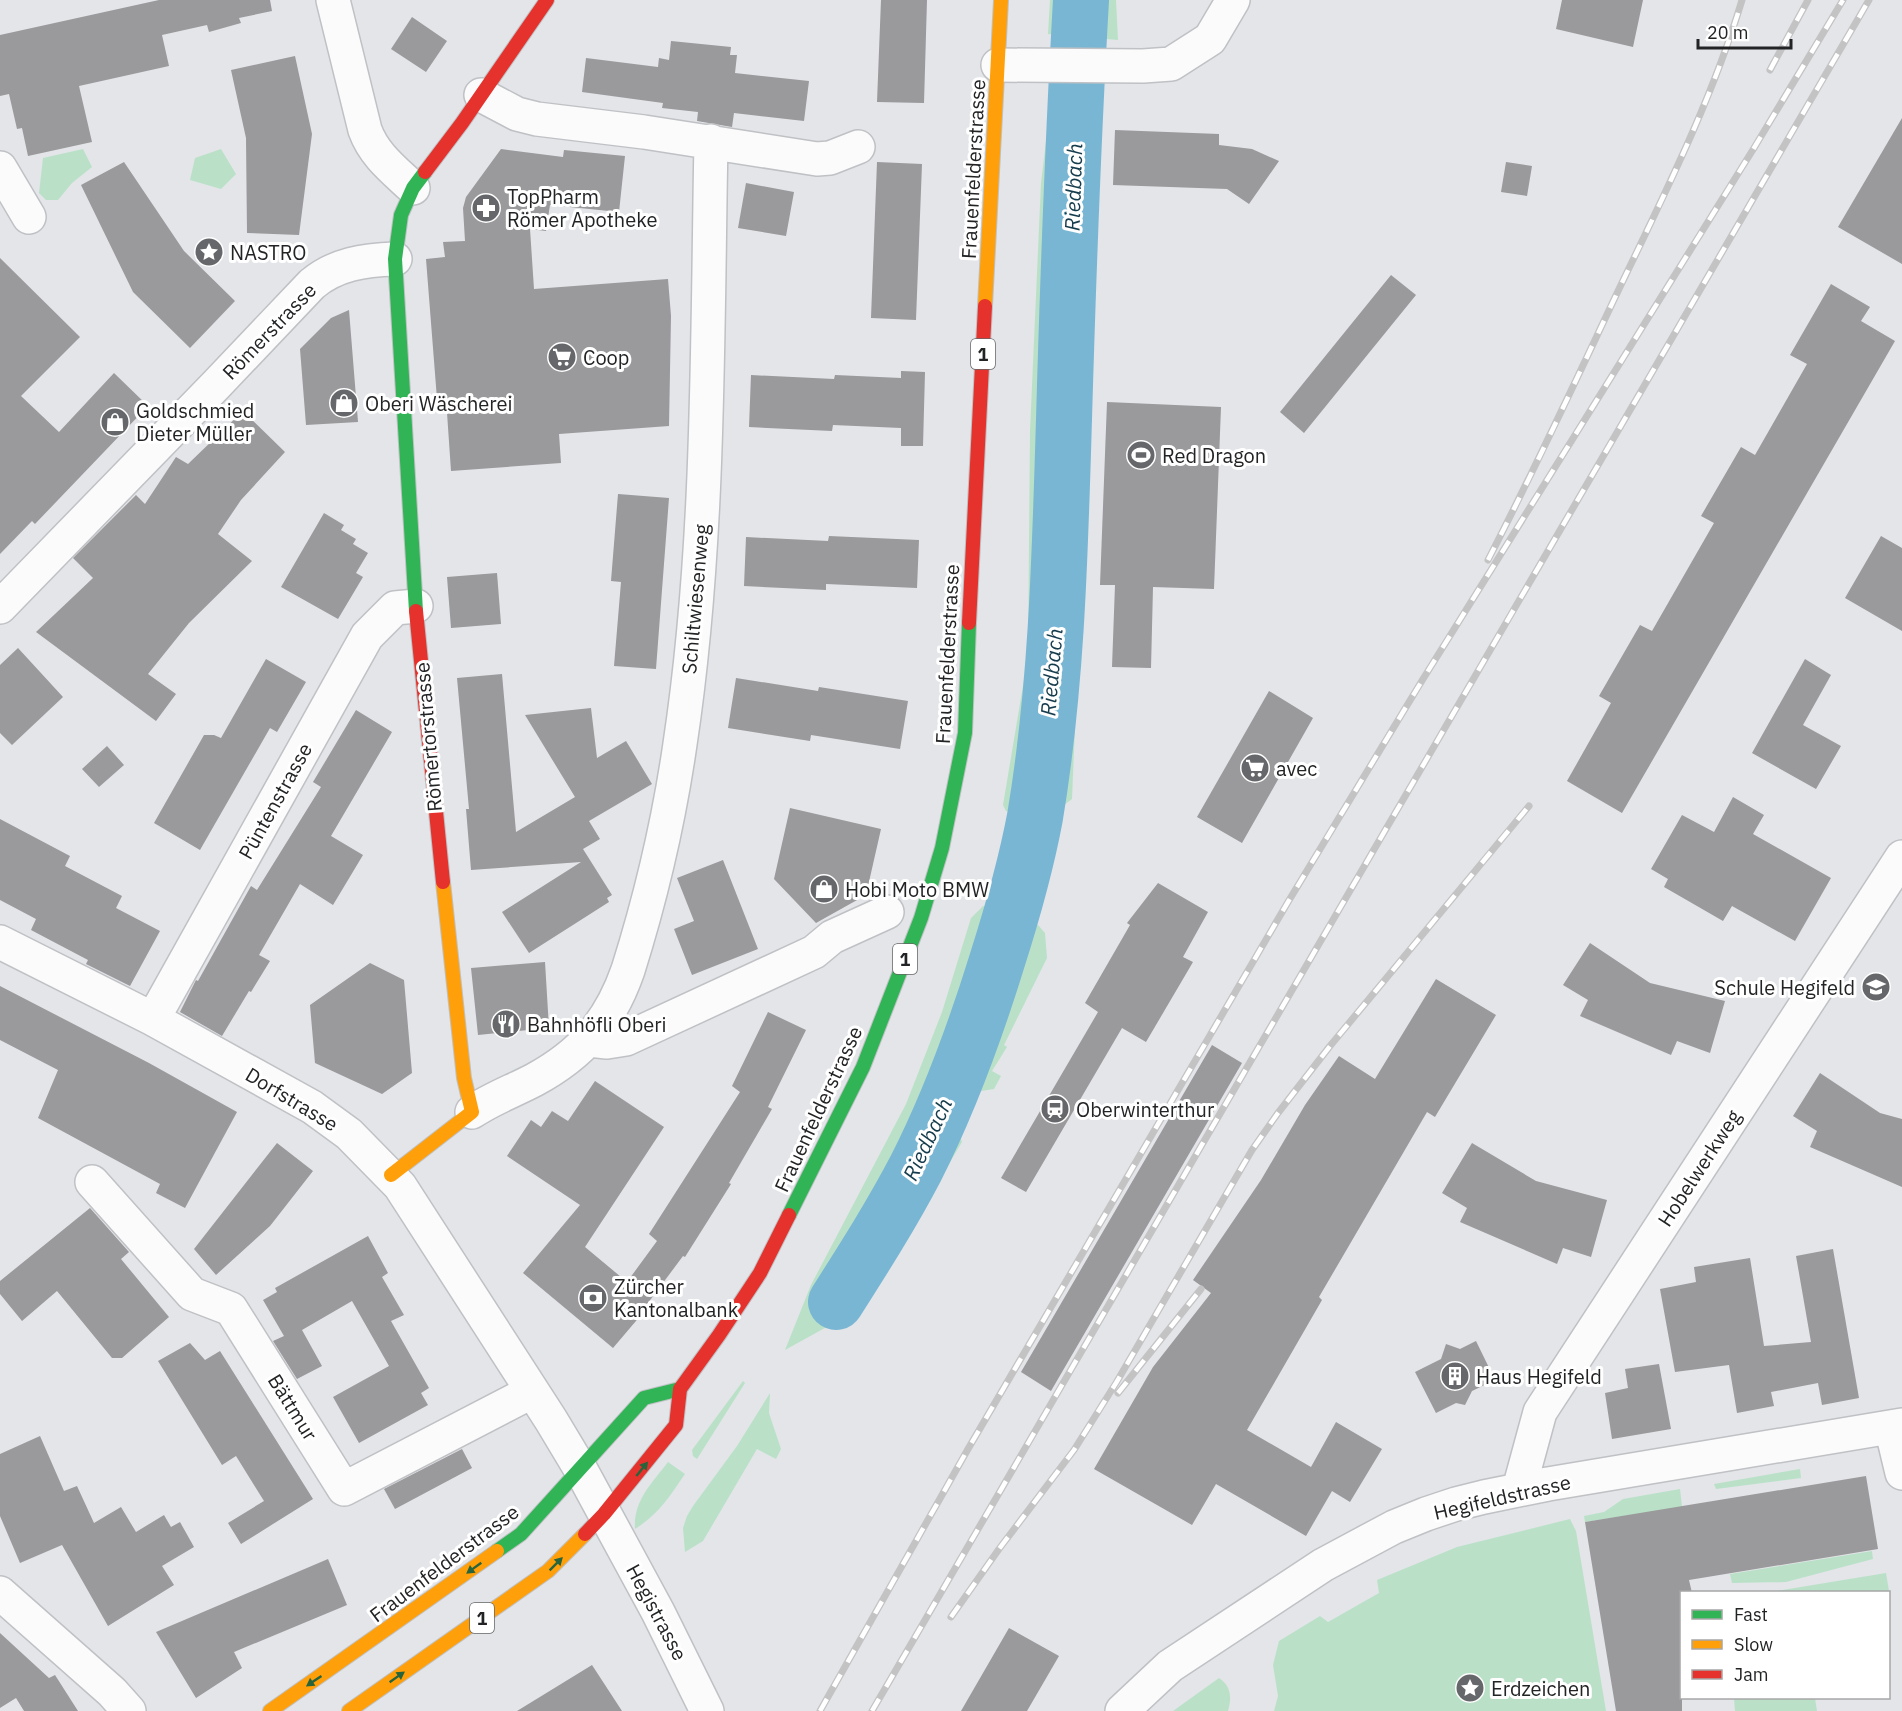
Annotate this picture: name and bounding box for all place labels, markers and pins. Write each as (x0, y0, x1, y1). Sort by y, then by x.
place label: TopPharm Römer Apotheke (507, 183, 657, 233)
pharmacy icon: TopPharm Römer Apotheke (470, 192, 502, 224)
place icon: NASTRO (193, 236, 225, 268)
place label: NASTRO (230, 239, 307, 266)
supermarket icon: Coop (546, 341, 578, 373)
place label: Coop (583, 344, 629, 371)
shop icon: Oberi Wäscherei (328, 387, 360, 419)
place label: Oberi Wäscherei (365, 390, 512, 417)
place label: Goldschmied Dieter Müller (136, 397, 254, 447)
shop icon: Goldschmied Dieter Müller (99, 406, 131, 438)
sports icon: Red Dragon (1125, 439, 1157, 471)
place label: Red Dragon (1162, 442, 1266, 469)
supermarket icon: avec (1239, 752, 1271, 784)
place label: avec (1276, 755, 1317, 782)
shop icon: Hobi Moto BMW (808, 873, 840, 905)
place label: Hobi Moto BMW (845, 876, 989, 903)
school or university icon: Schule Hegifeld (1860, 971, 1892, 1003)
place label: Schule Hegifeld (1714, 974, 1855, 1001)
restaurant icon: Bahnhöfli Oberi (490, 1008, 522, 1040)
place label: Bahnhöfli Oberi (527, 1011, 667, 1038)
station icon: Oberwinterthur (1039, 1093, 1071, 1125)
place label: Oberwinterthur (1076, 1096, 1214, 1123)
place label: Zürcher Kantonalbank (614, 1273, 739, 1323)
bank icon: Zürcher Kantonalbank (577, 1282, 609, 1314)
building icon: Haus Hegifeld (1439, 1360, 1471, 1392)
place label: Haus Hegifeld (1476, 1363, 1602, 1390)
place icon: Erdzeichen (1454, 1672, 1486, 1704)
place label: Erdzeichen (1491, 1675, 1590, 1702)

